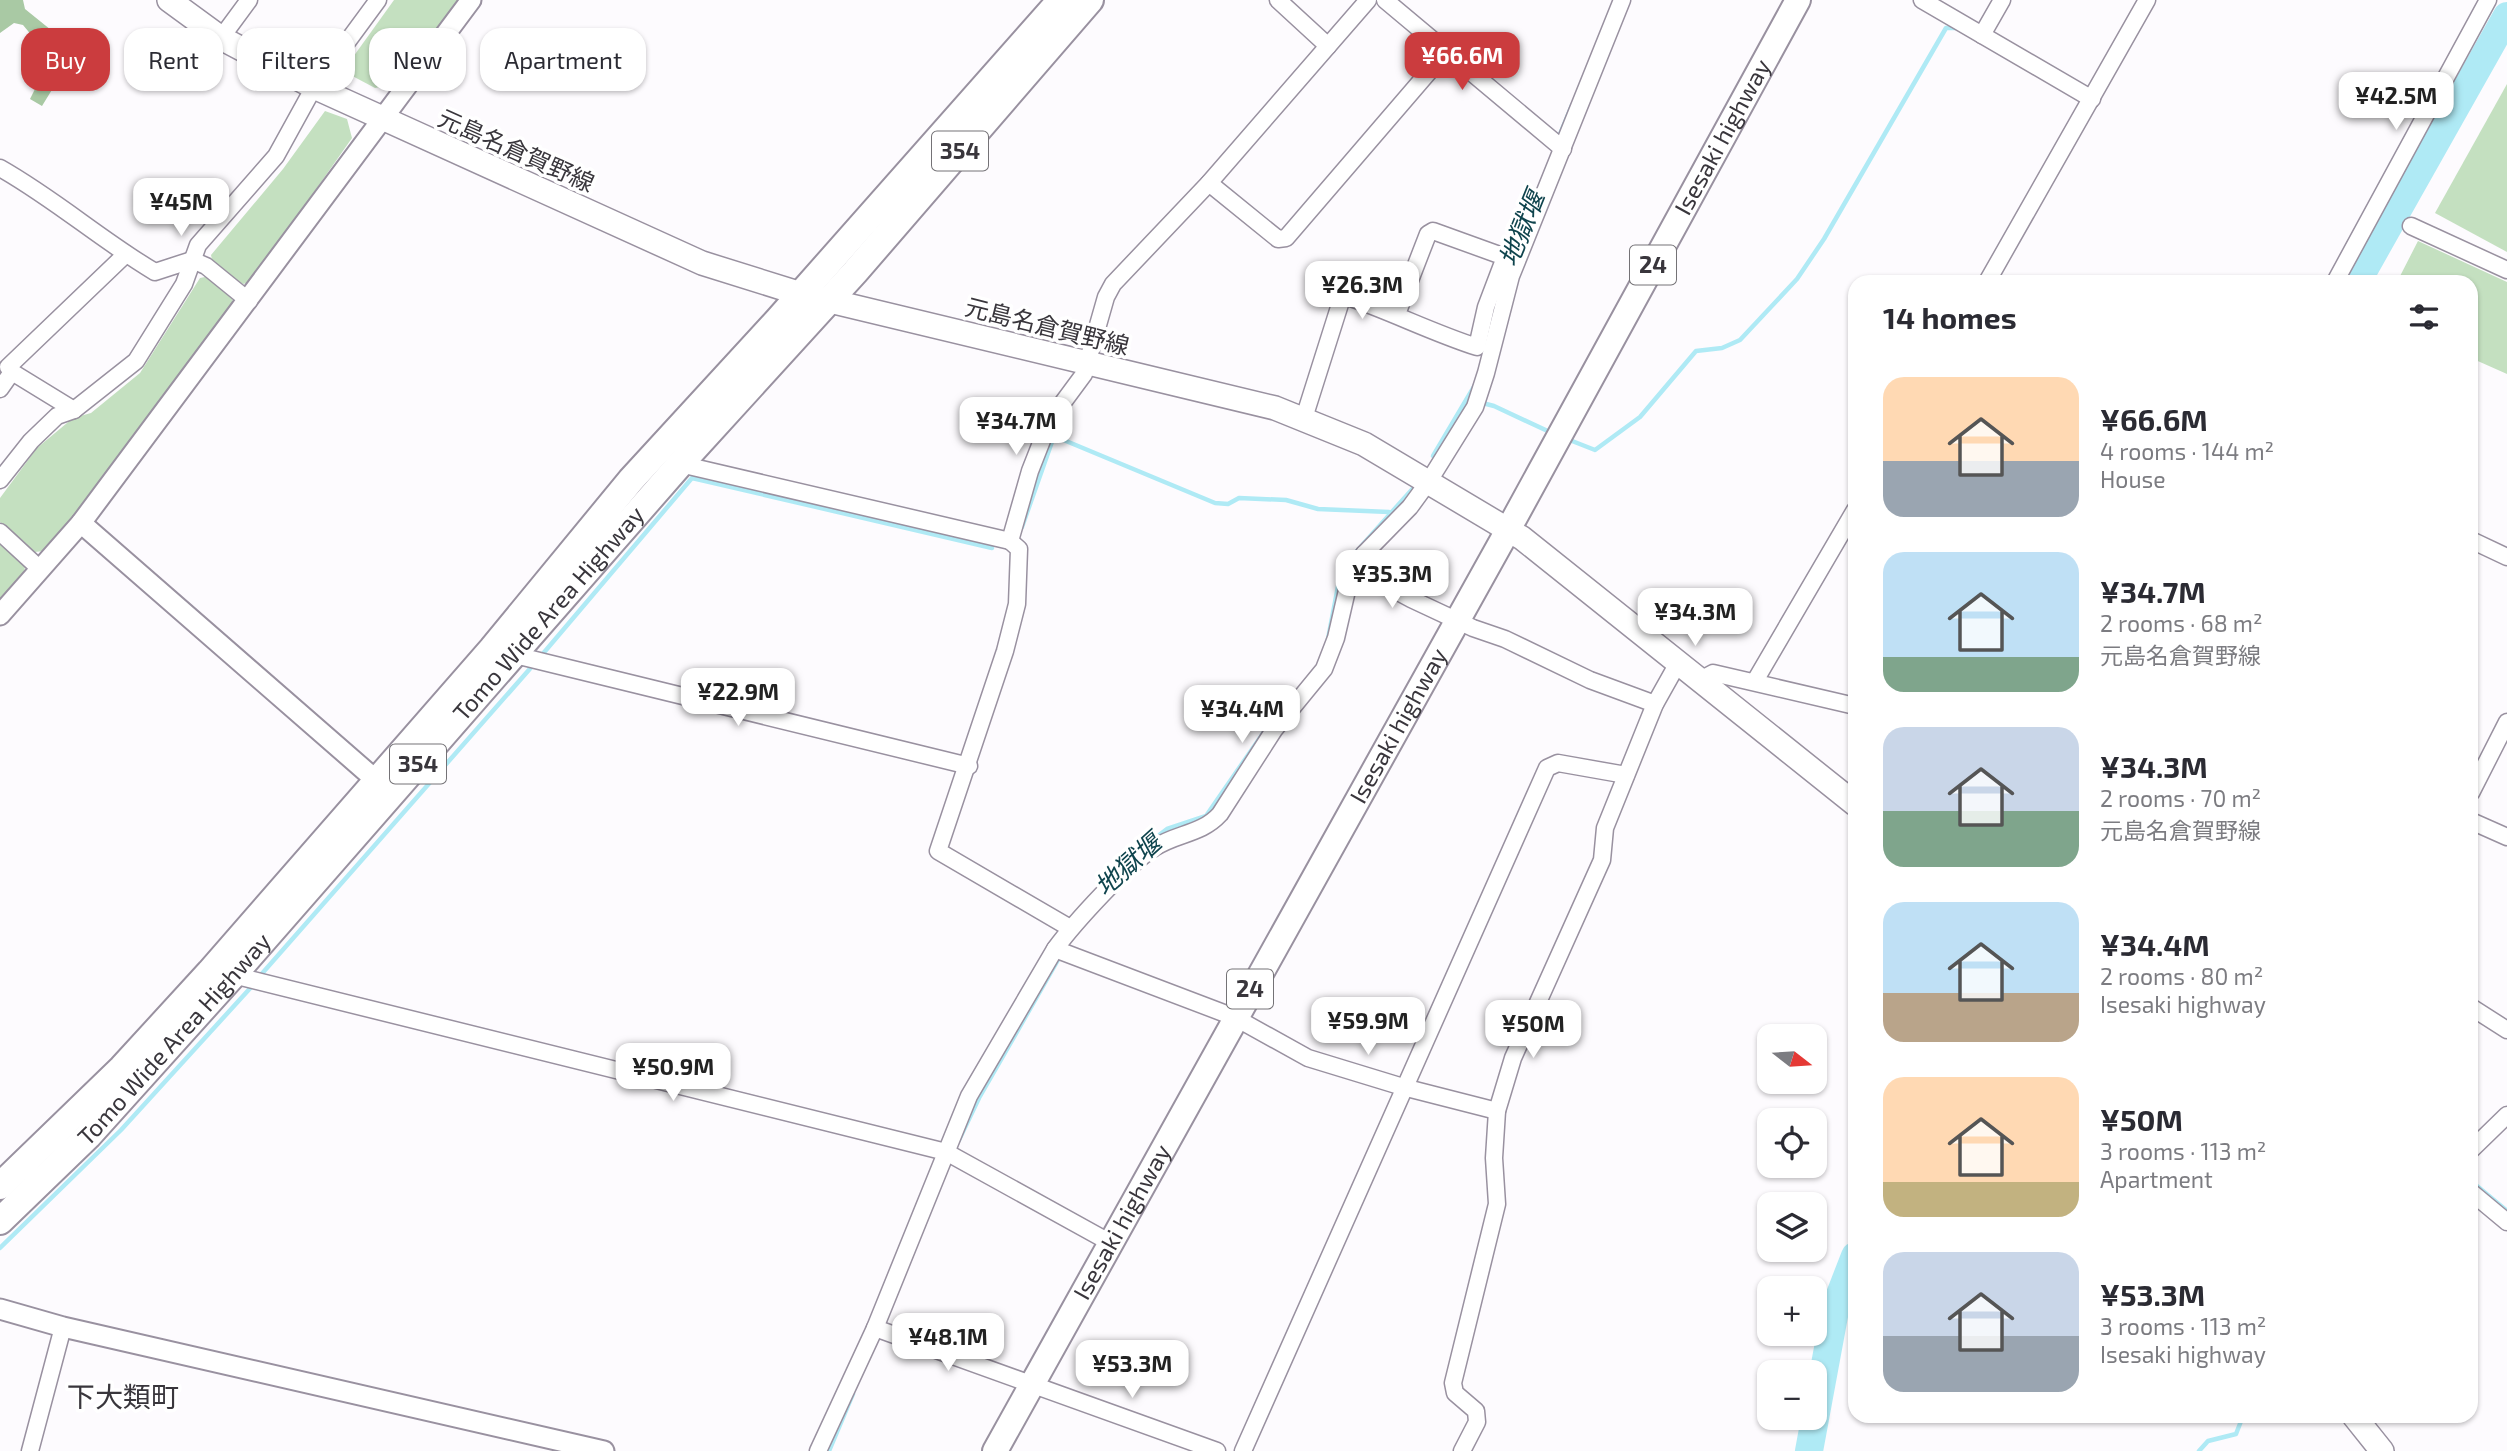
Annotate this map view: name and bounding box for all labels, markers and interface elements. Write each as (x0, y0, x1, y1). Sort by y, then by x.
chip: Buy (21, 28, 110, 91)
chip: Rent (124, 28, 223, 91)
chip: Filters (237, 28, 355, 91)
chip: New (369, 28, 466, 91)
chip: Apartment (480, 28, 646, 91)
pin: ¥66.6M (1405, 32, 1519, 92)
text: ¥66.6M (1421, 41, 1503, 69)
street label: Isesaki highway (1667, 53, 1776, 219)
pin: ¥42.5M (2339, 72, 2453, 132)
text: ¥42.5M (2355, 81, 2437, 109)
street label: 元島名倉賀野線 (434, 102, 599, 197)
road number: 354 (932, 132, 988, 170)
pin: ¥45M (140, 178, 222, 238)
water label: 地獄堰 (1492, 183, 1551, 270)
text: ¥45M (149, 187, 213, 215)
road number: 24 (1630, 246, 1676, 284)
pin: ¥26.3M (1305, 262, 1419, 321)
text: ¥26.3M (1321, 270, 1403, 298)
street label: 元島名倉賀野線 (962, 291, 1132, 360)
icon: filters (2405, 298, 2443, 336)
text: 14 homes (1883, 299, 2017, 335)
pin: ¥34.7M (959, 398, 1073, 457)
text: ¥66.6M (2100, 401, 2208, 437)
icon: home (1939, 405, 2023, 489)
text: ¥34.7M (975, 406, 1057, 434)
text: 4 rooms · 144 m² (2100, 437, 2274, 465)
text: House (2100, 465, 2166, 493)
street label: Tomo Wide Area Highway (446, 499, 650, 726)
pin: ¥35.3M (1335, 550, 1449, 610)
text: ¥35.3M (1352, 559, 1432, 587)
text: ¥34.7M (2100, 573, 2206, 609)
icon: home (1939, 580, 2023, 664)
pin: ¥34.3M (1638, 588, 1752, 648)
text: ¥34.3M (1654, 597, 1736, 625)
text: 2 rooms · 68 m² (2100, 609, 2263, 637)
text: 元島名倉賀野線 (2100, 641, 2261, 669)
street label: Isesaki highway (1343, 642, 1453, 808)
pin: ¥22.9M (681, 668, 795, 728)
text: ¥22.9M (697, 677, 779, 705)
pin: ¥34.4M (1185, 686, 1299, 745)
text: ¥34.4M (1200, 694, 1284, 722)
road number: 354 (390, 744, 446, 784)
text: ¥34.3M (2100, 748, 2208, 784)
icon: home (1939, 755, 2023, 839)
text: 2 rooms · 70 m² (2100, 784, 2261, 812)
text: 元島名倉賀野線 (2100, 816, 2261, 844)
water label: 地獄堰 (1088, 824, 1169, 902)
street label: Tomo Wide Area Highway (71, 926, 276, 1151)
text: ¥34.4M (2100, 926, 2210, 962)
icon: home (1939, 930, 2023, 1014)
text: 2 rooms · 80 m² (2100, 962, 2263, 990)
road number: 24 (1227, 970, 1273, 1008)
text: Isesaki highway (2100, 990, 2266, 1018)
pin: ¥59.9M (1311, 998, 1425, 1057)
pin: ¥50M (1492, 1000, 1574, 1060)
text: ¥59.9M (1327, 1006, 1409, 1034)
text: ¥50M (1501, 1009, 1565, 1037)
north arrow (1757, 1024, 1827, 1094)
map controls (1757, 1024, 1827, 1430)
pin: ¥50.9M (616, 1044, 730, 1103)
text: ¥50.9M (632, 1052, 714, 1080)
text: ¥50M (2100, 1101, 2183, 1137)
icon: home (1939, 1105, 2023, 1189)
button: locate (1757, 1108, 1827, 1178)
text: 3 rooms · 113 m² (2100, 1137, 2266, 1165)
street label: Isesaki highway (1066, 1138, 1176, 1304)
text: Apartment (2100, 1165, 2213, 1193)
button: layers (1757, 1192, 1827, 1262)
button: + (1757, 1276, 1827, 1346)
text: ¥53.3M (2100, 1276, 2205, 1312)
icon: home (1939, 1280, 2023, 1364)
text: 3 rooms · 113 m² (2100, 1312, 2266, 1340)
pin: ¥48.1M (891, 1314, 1005, 1373)
text: ¥48.1M (908, 1322, 988, 1350)
pin: ¥53.3M (1075, 1340, 1189, 1400)
text: Isesaki highway (2100, 1340, 2266, 1368)
text: ¥53.3M (1092, 1349, 1172, 1377)
button: − (1757, 1360, 1827, 1430)
district label: 下大類町 (67, 1379, 179, 1413)

